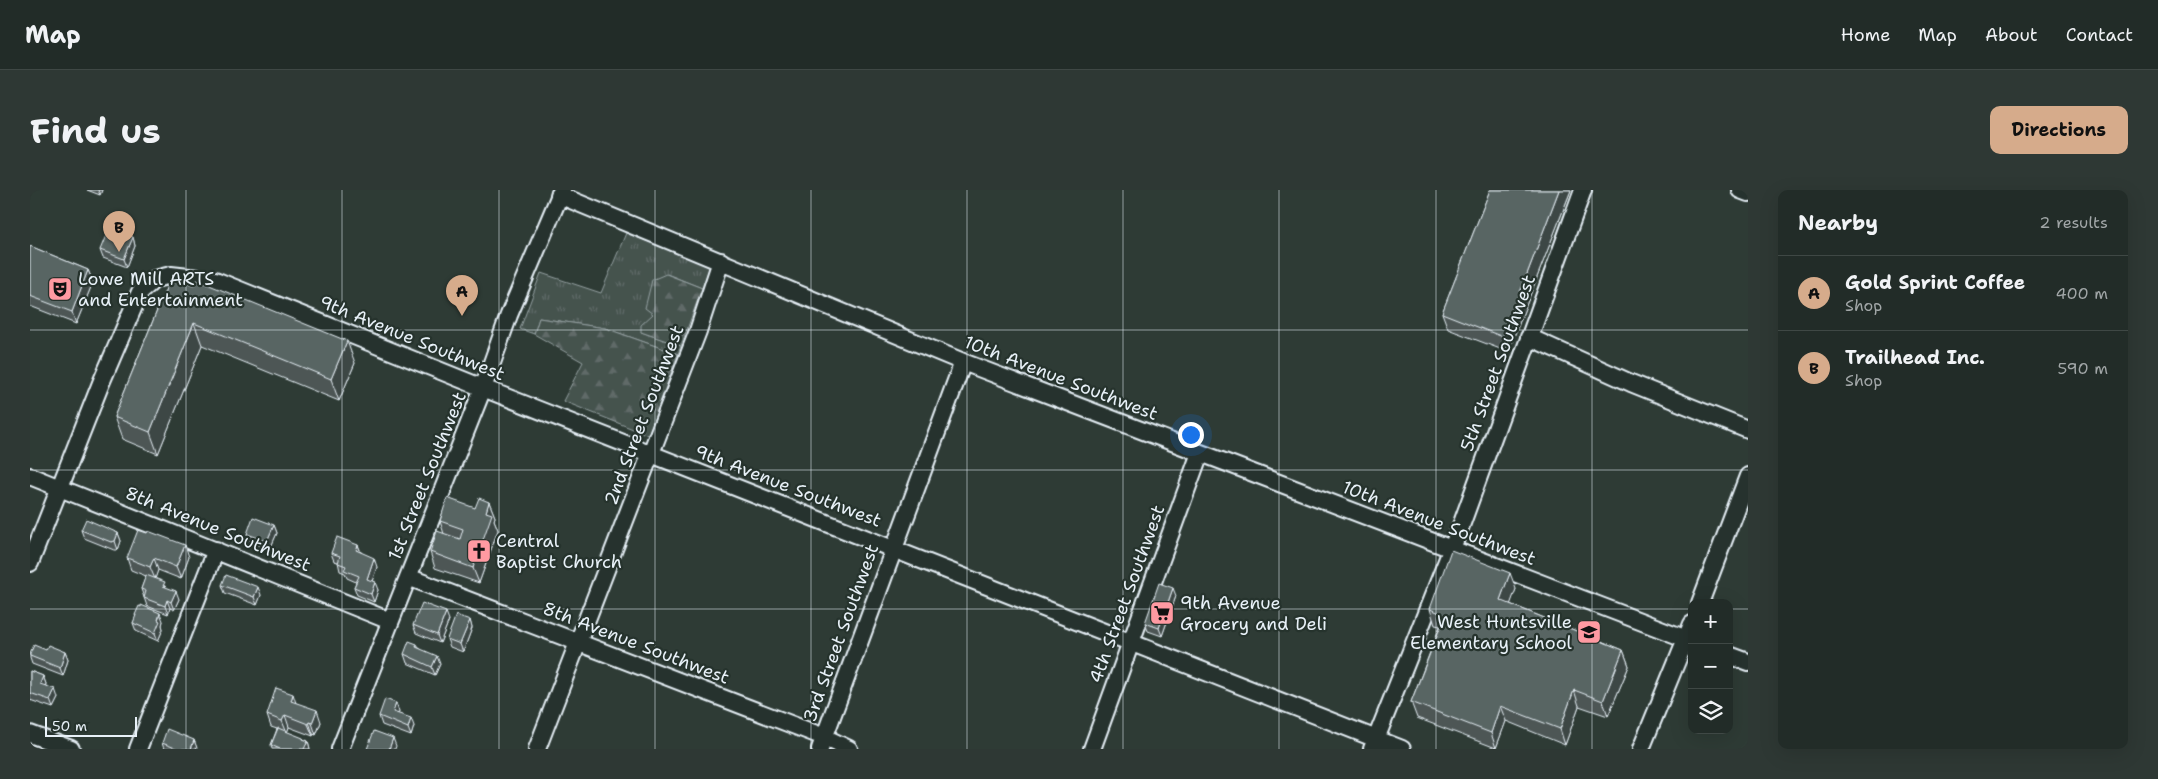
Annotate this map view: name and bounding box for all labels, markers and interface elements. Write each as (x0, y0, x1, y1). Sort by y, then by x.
text: Map (25, 19, 81, 51)
text: Home (1841, 23, 1890, 47)
text: Map (1918, 23, 1957, 47)
text: About (1985, 23, 2038, 47)
text: Contact (2066, 23, 2133, 47)
button: Directions (1990, 106, 2128, 154)
text: Find us (30, 107, 161, 154)
text: Nearby (1798, 209, 1878, 237)
pin: B (103, 211, 135, 252)
text: 2 results (2039, 212, 2108, 233)
place label: Lowe Mill ARTS and Entertainment (78, 267, 243, 312)
text: Gold Sprint Coffee (1845, 270, 2025, 295)
street label: 5th Street Southwest (1455, 271, 1541, 455)
pin: A (446, 275, 478, 316)
theatre icon: Lowe Mill ARTS and Entertainment (47, 276, 73, 302)
text: A (1808, 283, 1820, 304)
text: 400 m (2055, 283, 2108, 304)
street label: 9th Avenue Southwest (316, 291, 508, 385)
text: Shop (1845, 295, 1882, 316)
street label: 2nd Street Southwest (599, 322, 689, 508)
street label: 10th Avenue Southwest (961, 330, 1161, 426)
text: Trailhead Inc. (1845, 345, 1985, 370)
text: B (1809, 358, 1819, 379)
text: 590 m (2058, 358, 2108, 379)
text: Shop (1845, 370, 1882, 391)
street label: 1st Street Southwest (382, 388, 472, 564)
your location (1178, 422, 1204, 448)
street label: 9th Avenue Southwest (691, 439, 885, 533)
street label: 10th Avenue Southwest (1339, 475, 1539, 571)
street label: 8th Avenue Southwest (122, 481, 314, 577)
street label: 4th Street Southwest (1084, 502, 1170, 686)
place label: Central Baptist Church (496, 529, 622, 574)
church icon: Central Baptist Church (466, 538, 492, 564)
street label: 3rd Street Southwest (798, 541, 884, 725)
place label: 9th Avenue Grocery and Deli (1180, 591, 1327, 636)
street label: 8th Avenue Southwest (539, 596, 733, 690)
map controls (1688, 599, 1733, 734)
button: + (1688, 599, 1733, 644)
supermarket icon: 9th Avenue Grocery and Deli (1149, 600, 1175, 626)
place label: West Huntsville Elementary School (1410, 610, 1573, 655)
school or university icon: West Huntsville Elementary School (1576, 619, 1602, 645)
button: − (1688, 644, 1733, 689)
button: layers (1688, 689, 1733, 734)
scale bar (45, 714, 138, 737)
text: 50 m (52, 717, 87, 735)

